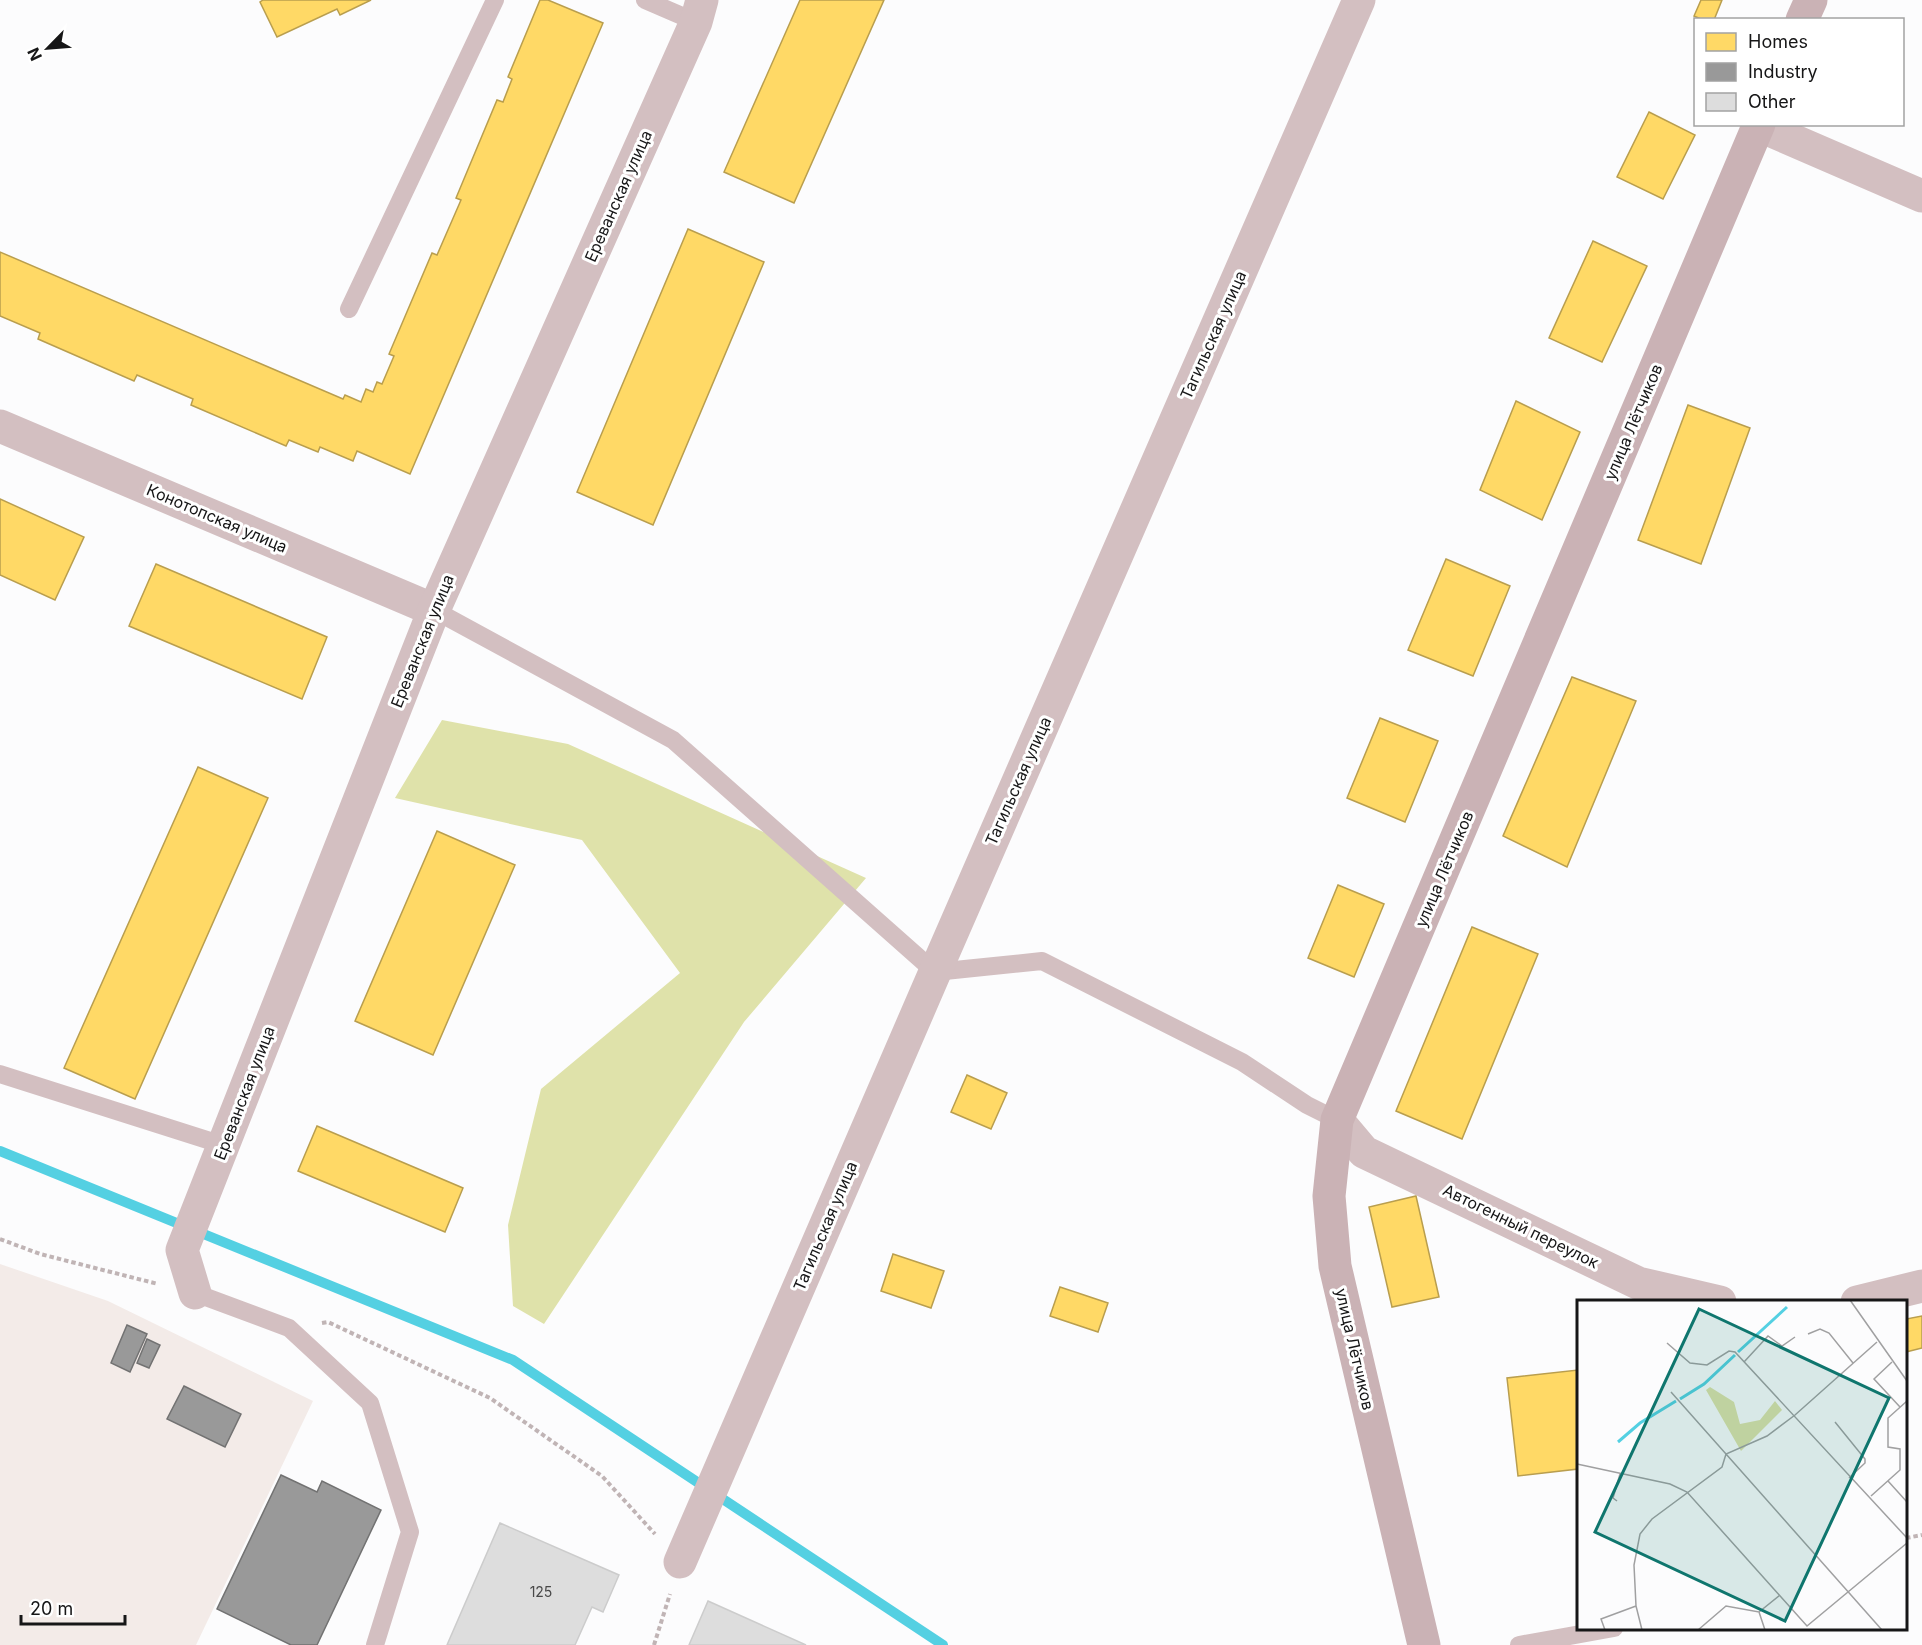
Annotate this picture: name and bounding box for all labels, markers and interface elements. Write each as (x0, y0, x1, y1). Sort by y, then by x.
north arrow (18, 18, 78, 78)
legend (1694, 18, 1904, 126)
text: Homes (1748, 31, 1808, 52)
text: N (23, 45, 46, 64)
text: Industry (1748, 61, 1818, 82)
text: Other (1748, 91, 1796, 112)
street label: Ереванская улица (580, 127, 656, 265)
street label: Тагильская улица (1176, 268, 1250, 402)
street label: улица Лётчиков (1599, 361, 1667, 483)
street label: Конотопская улица (144, 479, 290, 557)
street label: Ереванская улица (386, 571, 458, 711)
street label: Тагильская улица (981, 714, 1055, 848)
street label: улица Лётчиков (1410, 808, 1478, 930)
street label: Ереванская улица (209, 1023, 279, 1163)
street label: Тагильская улица (789, 1158, 861, 1294)
street label: Автогенный переулок (1440, 1180, 1602, 1273)
street label: улица Лётчиков (1331, 1286, 1379, 1412)
inset map (1577, 1300, 1907, 1630)
house number: 125 (530, 1583, 552, 1600)
scale bar (21, 1588, 124, 1626)
text: 20 m (30, 1598, 73, 1619)

